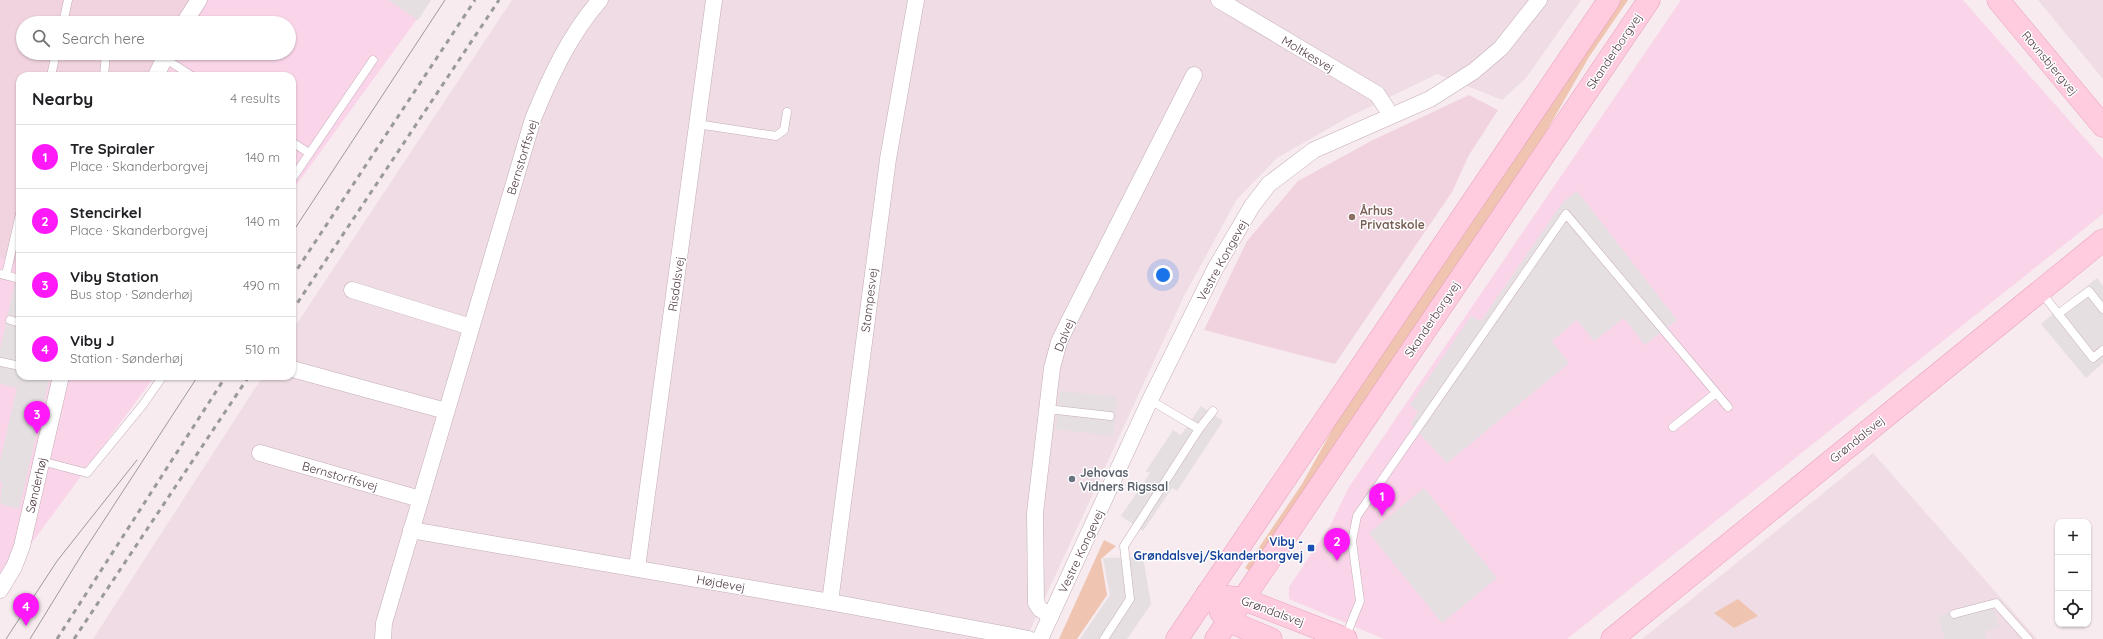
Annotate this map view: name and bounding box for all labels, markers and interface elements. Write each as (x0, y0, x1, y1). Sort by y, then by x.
street label: Skanderborgvej (1583, 10, 1645, 92)
search box (16, 16, 296, 60)
icon: search (30, 27, 52, 49)
street label: Ravnsbjergvej (2019, 28, 2081, 98)
text: Search here (62, 29, 145, 48)
street label: Moltkesvej (1279, 32, 1337, 76)
text: Nearby (32, 88, 93, 109)
text: 4 results (230, 90, 280, 106)
street label: Bernstorffsvej (503, 117, 541, 197)
text: Tre Spiraler (70, 139, 155, 158)
text: 1 (42, 149, 48, 165)
text: 140 m (245, 149, 280, 165)
text: Place · Skanderborgvej (70, 158, 208, 174)
text: Stencirkel (70, 203, 142, 222)
place label: Århus Privatskole (1360, 203, 1425, 232)
marker: Århus Privatskole (1347, 212, 1357, 222)
text: 2 (41, 213, 49, 229)
text: 140 m (245, 213, 280, 229)
street label: Vestre Kongevej (1193, 217, 1251, 303)
text: Place · Skanderborgvej (70, 222, 208, 238)
street label: Risdalsvej (665, 255, 687, 313)
your location (1153, 265, 1173, 285)
text: Viby Station (70, 267, 159, 286)
street label: Stampesvej (858, 267, 880, 333)
text: 3 (42, 277, 48, 293)
text: 490 m (243, 277, 280, 293)
street label: Skanderborgvej (1401, 278, 1463, 360)
text: Bus stop · Sønderhøj (70, 286, 193, 302)
street label: Dalvej (1051, 316, 1077, 354)
text: Viby J (70, 331, 114, 350)
text: 4 (41, 341, 49, 357)
text: 510 m (245, 341, 280, 357)
text: Station · Sønderhøj (70, 350, 183, 366)
pin: 3 (24, 401, 50, 434)
street label: Grøndalsvej (1826, 412, 1888, 466)
street label: Sønderhøj (22, 456, 50, 514)
street label: Bernstorffsvej (300, 458, 380, 494)
place label: Jehovas Vidners Rigssal (1080, 465, 1168, 494)
marker: Jehovas Vidners Rigssal (1067, 474, 1077, 484)
pin: 1 (1369, 483, 1395, 516)
street label: Vestre Kongevej (1055, 507, 1107, 595)
map controls (2055, 519, 2091, 627)
button: + (2055, 519, 2091, 555)
pin: 2 (1324, 528, 1350, 561)
place label: Viby - Grøndalsvej/Skanderborgvej (1134, 534, 1303, 563)
marker: Viby - Grøndalsvej/Skanderborgvej (1306, 543, 1316, 553)
button: − (2055, 555, 2091, 591)
street label: Højdevej (695, 571, 747, 595)
button: locate (2055, 591, 2091, 627)
pin: 4 (13, 593, 39, 626)
street label: Grøndalsvej (1239, 593, 1307, 629)

